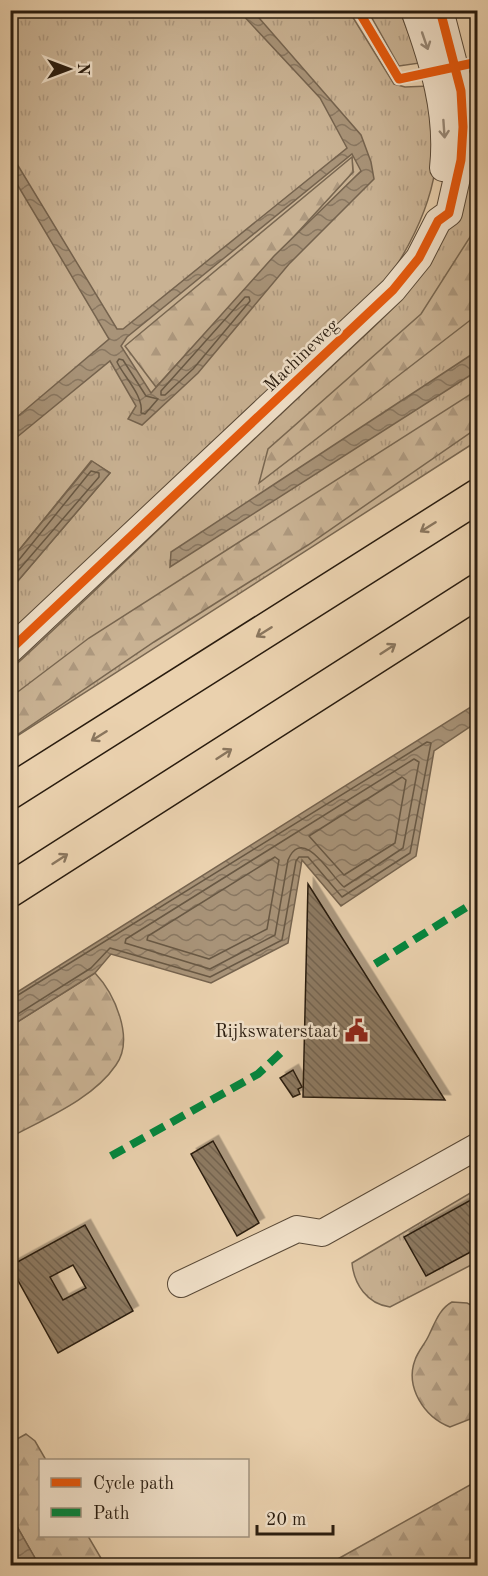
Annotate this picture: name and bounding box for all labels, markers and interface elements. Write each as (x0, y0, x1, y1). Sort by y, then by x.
one-way arrow (420, 31, 431, 50)
north arrow (39, 39, 99, 99)
text: N (74, 63, 90, 76)
one-way arrow (439, 118, 450, 138)
street label: Machineweg (261, 316, 343, 395)
one-way arrow (420, 521, 437, 533)
one-way arrow (255, 625, 272, 638)
one-way arrow (380, 642, 397, 655)
one-way arrow (91, 731, 108, 743)
one-way arrow (215, 748, 232, 760)
one-way arrow (51, 852, 68, 864)
public building icon: Rijkswaterstaat (343, 1018, 369, 1044)
place label: Rijkswaterstaat (215, 1023, 338, 1041)
legend (39, 1459, 249, 1537)
text: Cycle path (93, 1475, 174, 1493)
scale bar (257, 1498, 334, 1536)
text: Path (93, 1505, 130, 1523)
text: 20 m (266, 1511, 306, 1529)

